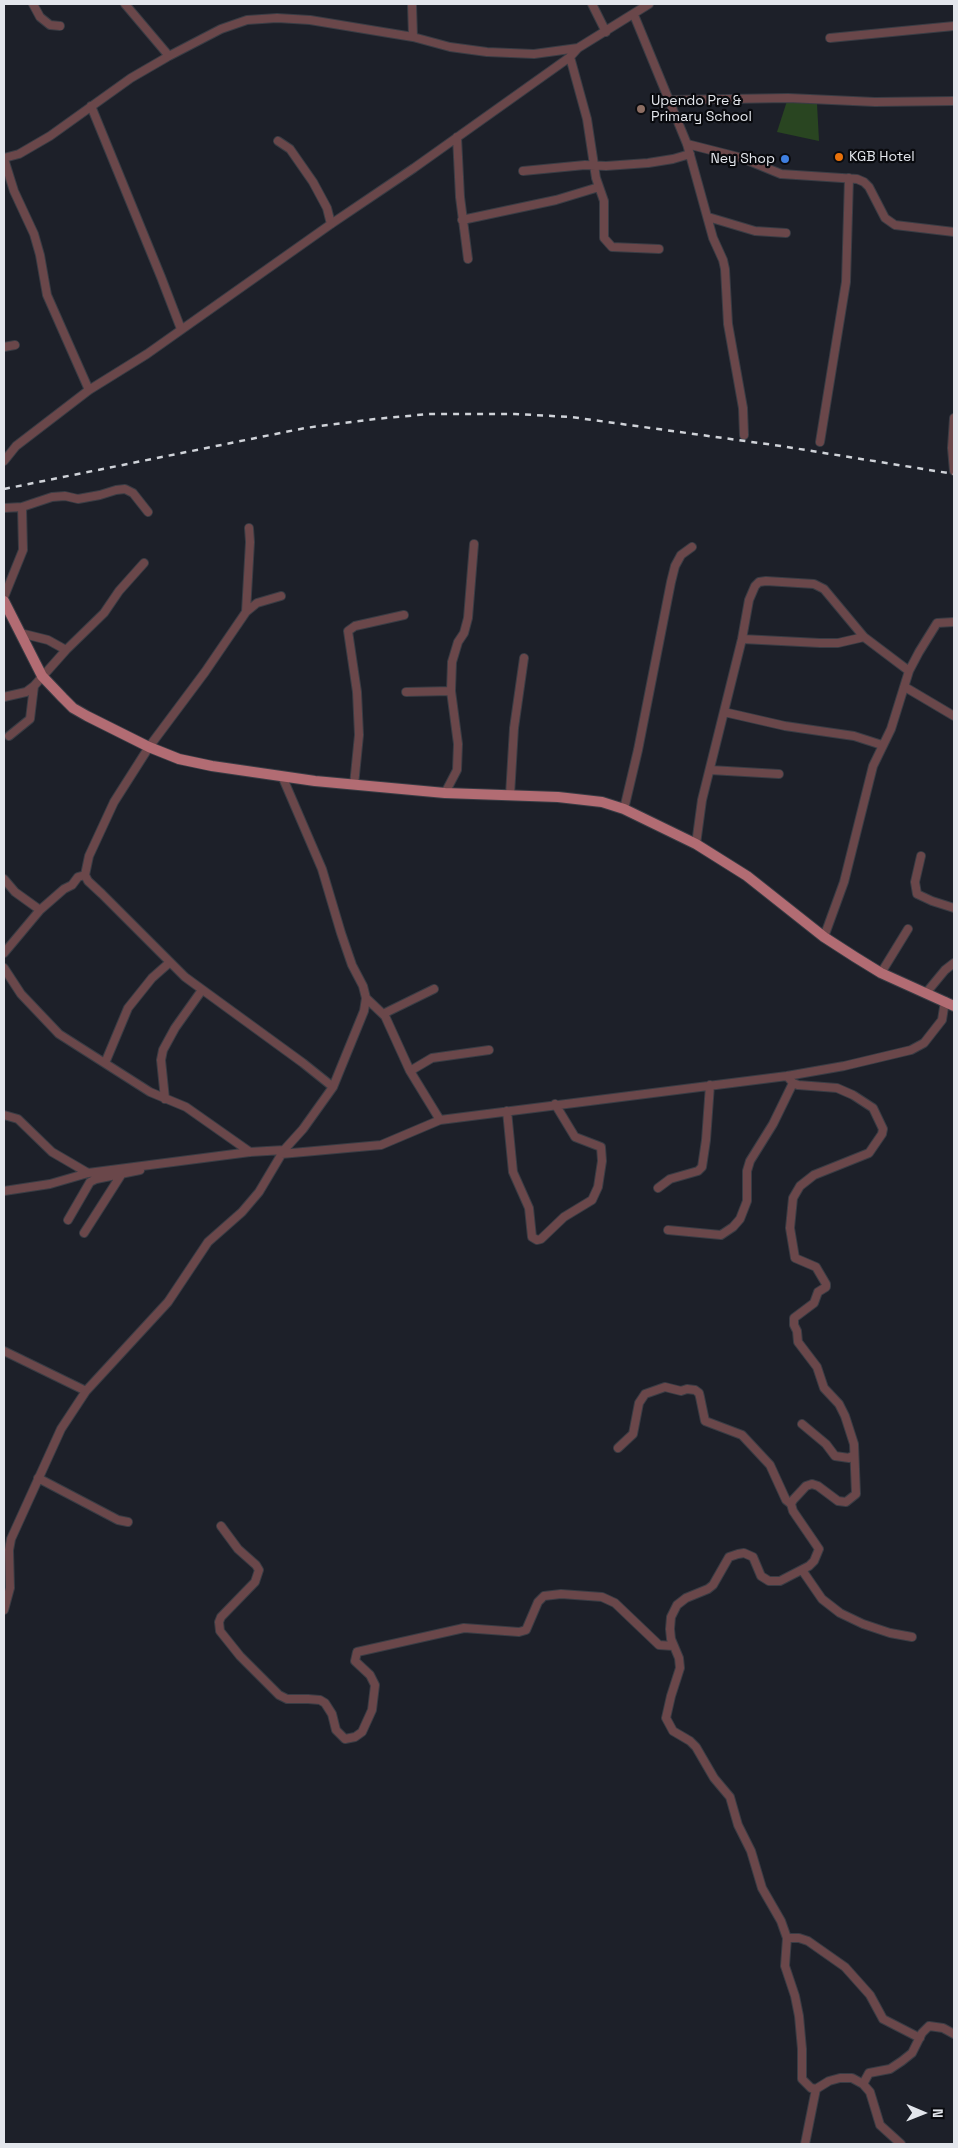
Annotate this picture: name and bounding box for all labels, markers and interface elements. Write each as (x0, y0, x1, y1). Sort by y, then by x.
place label: Upendo Pre & Primary School (651, 93, 752, 125)
marker: Upendo Pre & Primary School (635, 103, 647, 115)
place label: KGB Hotel (849, 149, 915, 165)
place label: Ney Shop (710, 151, 775, 167)
marker: KGB Hotel (833, 151, 845, 163)
marker: Ney Shop (779, 153, 791, 165)
north arrow (898, 2088, 948, 2138)
text: N (929, 2108, 947, 2118)

